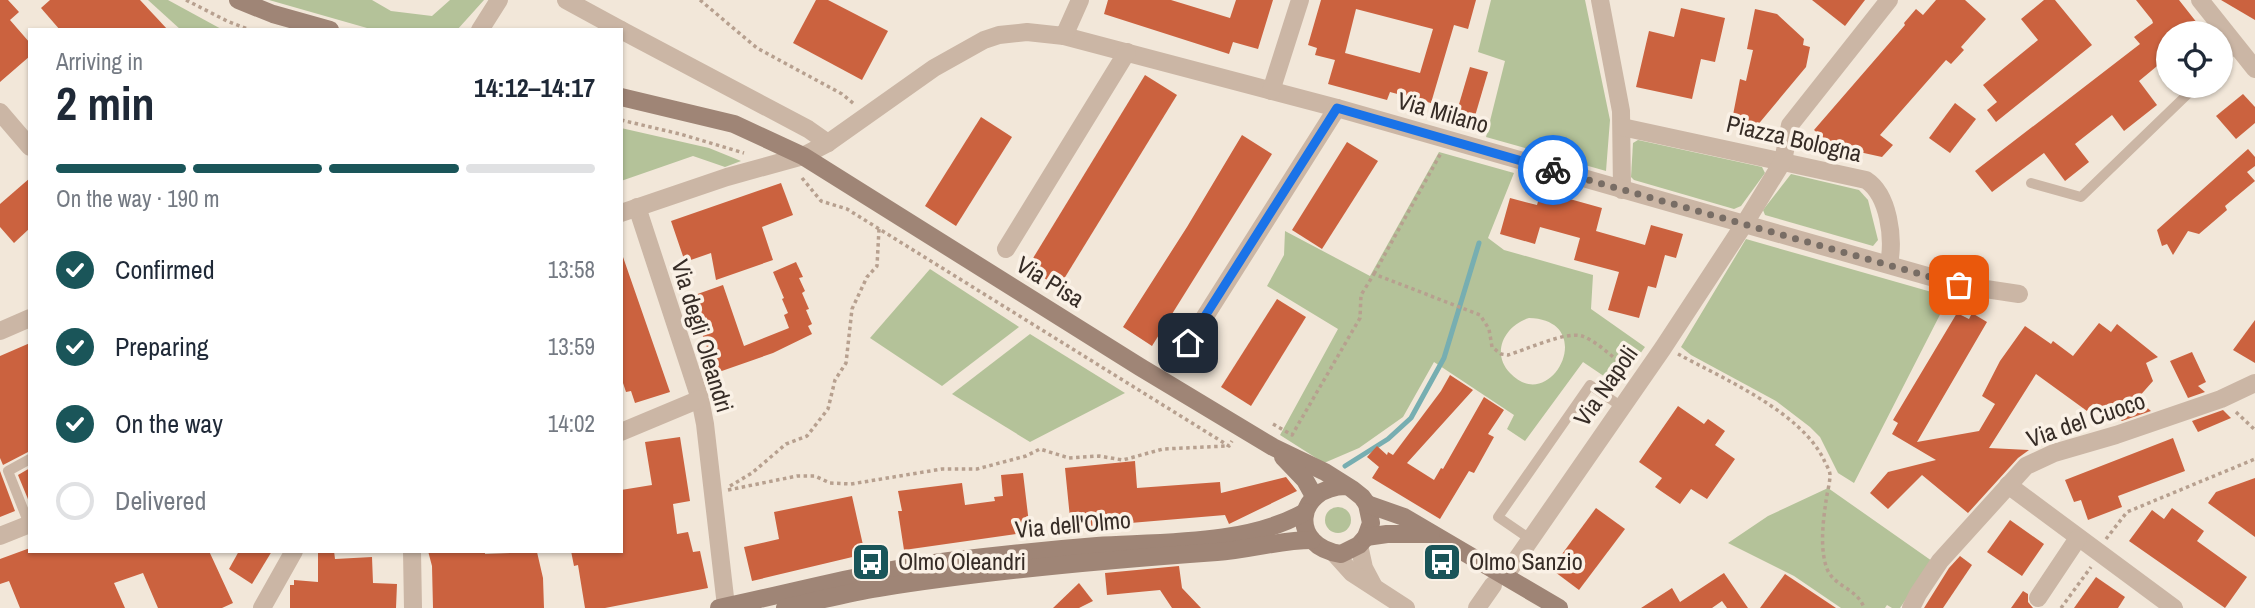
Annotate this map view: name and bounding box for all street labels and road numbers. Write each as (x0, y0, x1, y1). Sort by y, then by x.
street label: Via Milano (1394, 84, 1493, 140)
street label: Piazza Bologna (1723, 107, 1865, 169)
street label: Via Pisa (1011, 248, 1090, 314)
street label: Via degli Oleandri (665, 255, 741, 416)
street label: Via Napoli (1566, 339, 1645, 432)
street label: Via del Cuoco (2022, 384, 2149, 454)
street label: Via dell'Olmo (1014, 503, 1132, 545)

